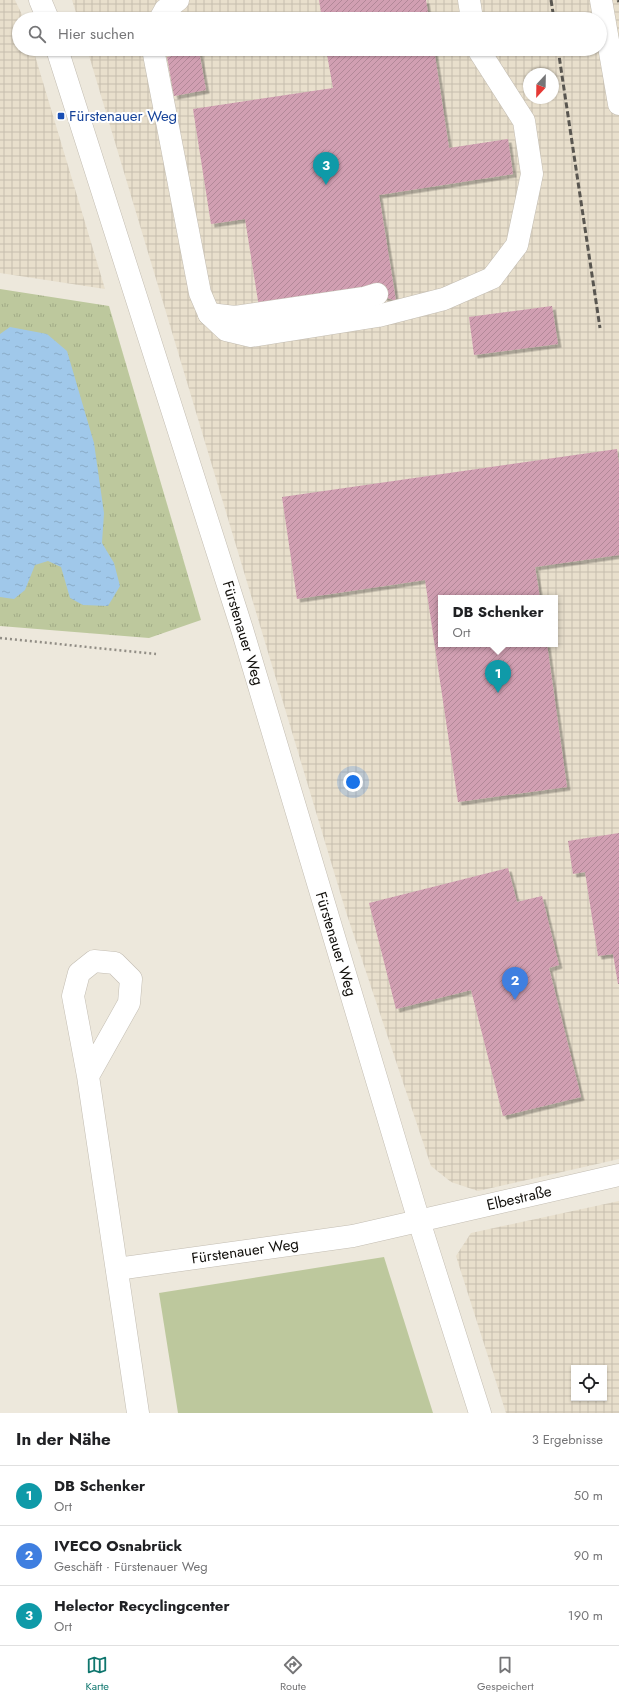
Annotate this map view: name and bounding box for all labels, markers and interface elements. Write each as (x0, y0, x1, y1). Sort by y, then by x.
search box (12, 12, 607, 56)
icon: search (26, 23, 48, 45)
text: Hier suchen (58, 23, 135, 45)
north arrow (523, 68, 559, 104)
place label: Fürstenauer Weg (69, 105, 177, 127)
marker: Fürstenauer Weg (56, 111, 66, 121)
pin: 3 (313, 152, 339, 185)
street label: Fürstenauer Weg (217, 578, 269, 688)
popup (438, 595, 558, 647)
text: DB Schenker (452, 601, 544, 623)
text: Ort (452, 623, 470, 642)
pin: 1 (485, 660, 511, 693)
your location (343, 772, 363, 792)
street label: Fürstenauer Weg (310, 889, 362, 999)
pin: 2 (502, 967, 528, 1000)
street label: Elbestraße (484, 1180, 554, 1216)
street label: Fürstenauer Weg (190, 1233, 300, 1269)
map controls (571, 1365, 607, 1401)
button: locate (571, 1365, 607, 1401)
text: In der Nähe (16, 1427, 111, 1451)
text: 3 Ergebnisse (532, 1430, 603, 1449)
text: DB Schenker (54, 1475, 145, 1497)
text: 1 (26, 1486, 32, 1505)
text: 50 m (574, 1486, 603, 1505)
text: Ort (54, 1497, 72, 1516)
text: IVECO Osnabrück (54, 1535, 182, 1557)
text: 2 (25, 1546, 33, 1565)
text: 90 m (574, 1546, 603, 1565)
text: Geschäft · Fürstenauer Weg (54, 1557, 208, 1576)
text: Helector Recyclingcenter (54, 1595, 230, 1617)
text: 3 (25, 1606, 33, 1625)
text: 190 m (568, 1606, 603, 1625)
text: Ort (54, 1617, 72, 1636)
tab: Karte (85, 1654, 109, 1694)
tab: Route (280, 1654, 306, 1694)
tab: Gespeichert (477, 1654, 534, 1694)

